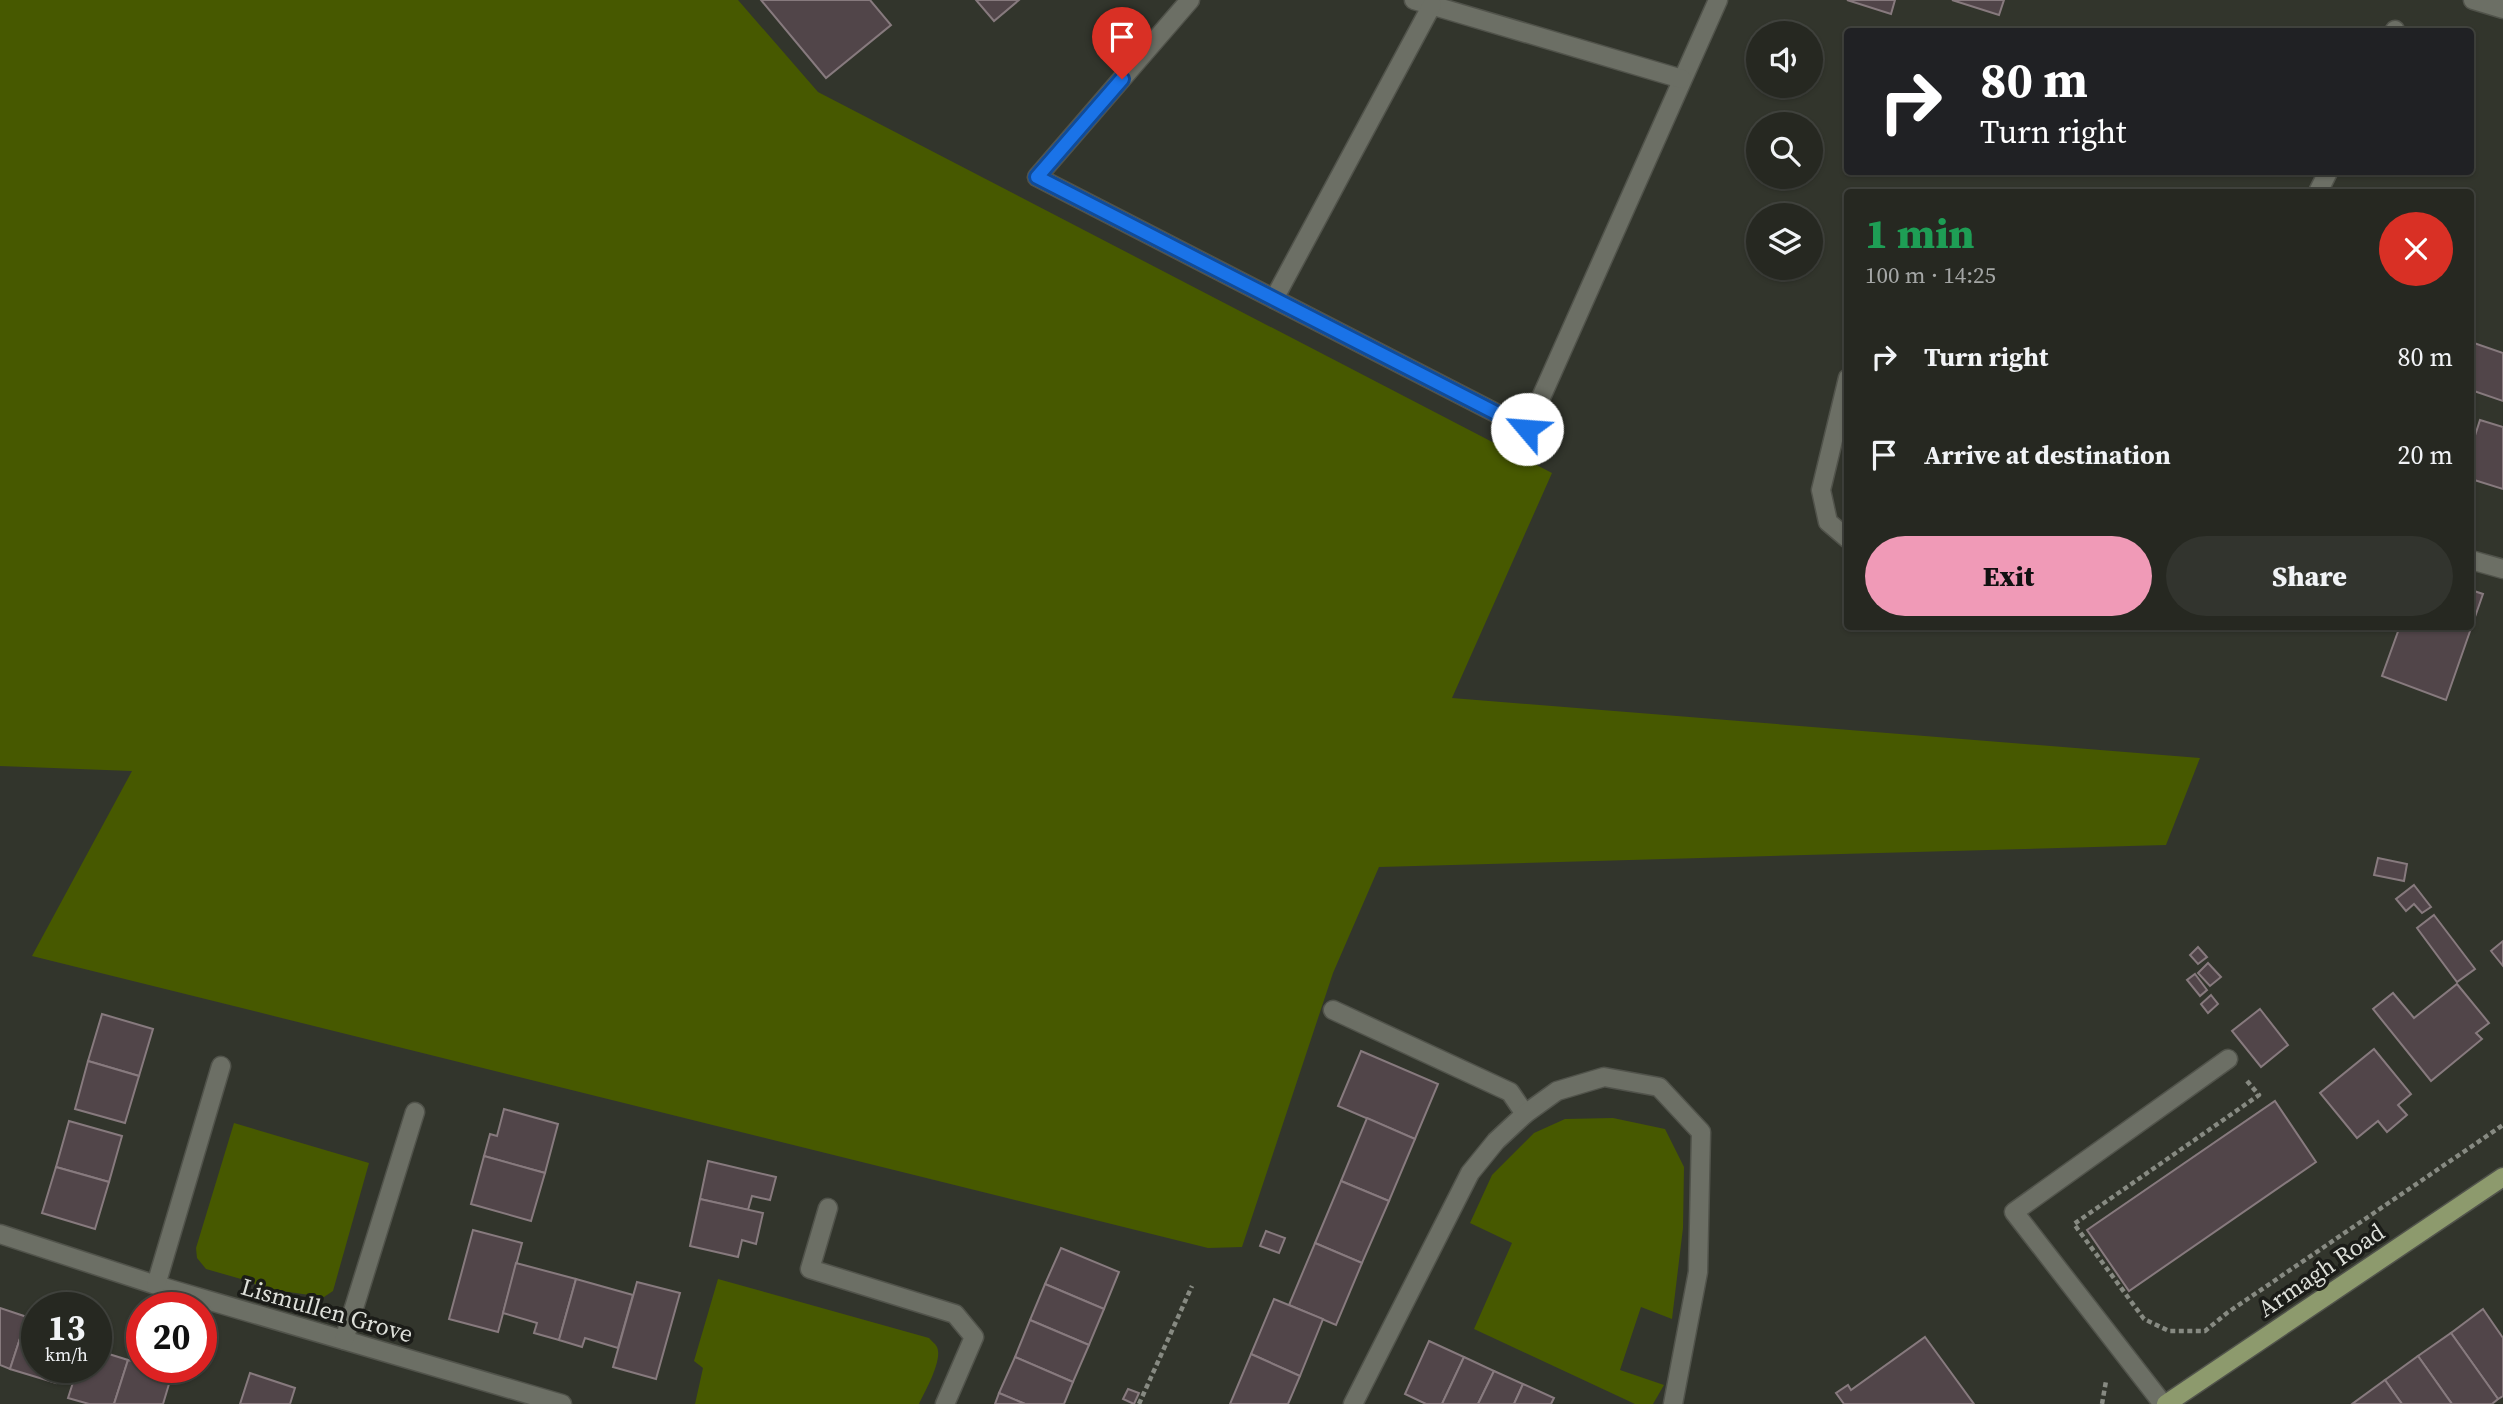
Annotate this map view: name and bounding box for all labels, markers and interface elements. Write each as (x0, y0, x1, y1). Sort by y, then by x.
pin (1092, 7, 1152, 79)
icon: arrive (1103, 18, 1141, 56)
map controls (1746, 21, 1823, 280)
button: sound (1746, 21, 1823, 98)
text: 80 m (1980, 46, 2088, 113)
icon: right (1865, 56, 1956, 147)
text: Turn right (1980, 110, 2126, 154)
button: search (1746, 112, 1823, 189)
button: layers (1746, 203, 1823, 280)
text: 1 min (1865, 204, 1975, 262)
button: close (2379, 212, 2453, 286)
text: 100 m · 14:25 (1865, 259, 1996, 291)
icon: right (1865, 338, 1903, 376)
text: Turn right (1924, 339, 2048, 375)
text: 80 m (2398, 339, 2453, 375)
position arrow (1490, 392, 1564, 466)
icon: arrive (1865, 436, 1903, 474)
text: Arrive at destination (1924, 437, 2171, 473)
text: 20 m (2398, 437, 2453, 473)
button: Exit (1865, 536, 2152, 616)
button: Share (2166, 536, 2453, 616)
street label: Armagh Road (2251, 1215, 2391, 1325)
street label: Lismullen Grove (237, 1270, 417, 1350)
speed limit sign: 20 (126, 1292, 217, 1383)
text: 13 (48, 1304, 85, 1352)
text: km/h (45, 1342, 88, 1367)

